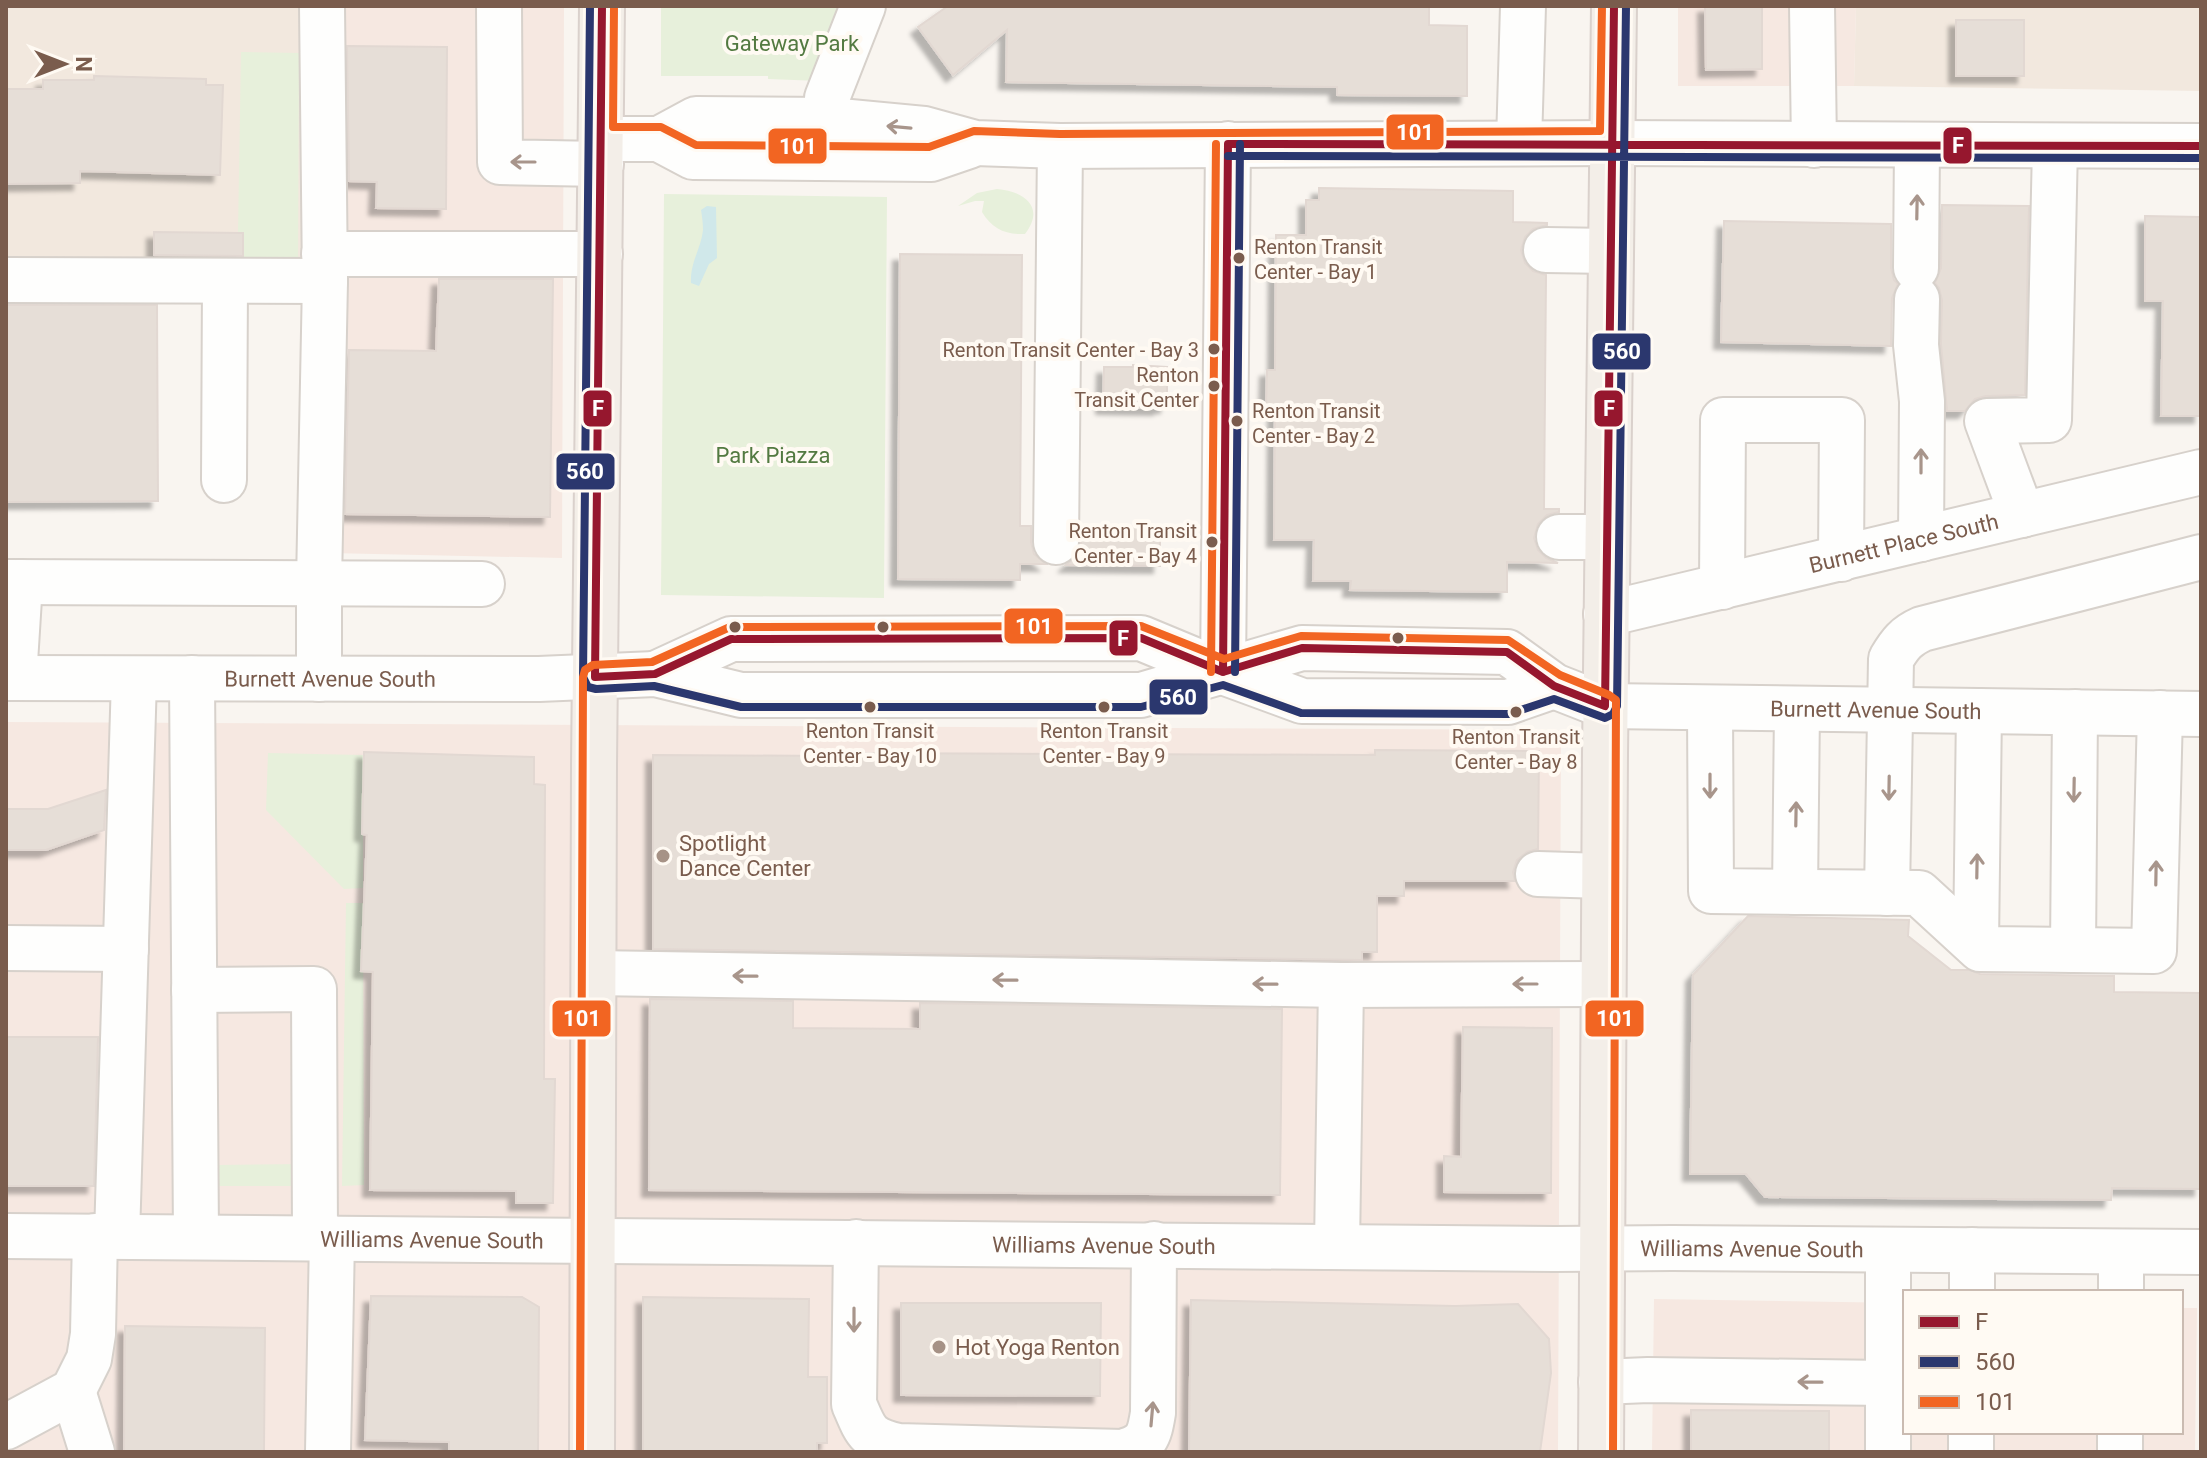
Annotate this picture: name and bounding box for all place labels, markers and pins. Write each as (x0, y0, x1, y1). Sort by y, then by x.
place label: Renton Transit Center - Bay 1 (1254, 235, 1383, 284)
marker: Renton Transit Center - Bay 1 (1231, 250, 1247, 266)
place label: Renton Transit Center - Bay 3 (943, 338, 1199, 362)
marker: Renton Transit Center - Bay 3 (1206, 341, 1222, 357)
place label: Renton Transit Center (1074, 363, 1199, 412)
marker: Renton Transit Center (1206, 378, 1222, 394)
place label: Renton Transit Center - Bay 2 (1252, 399, 1381, 448)
marker: Renton Transit Center - Bay 2 (1229, 413, 1245, 429)
place label: Renton Transit Center - Bay 4 (1068, 519, 1197, 568)
marker: Renton Transit Center - Bay 4 (1204, 534, 1220, 550)
unlabelled marker (727, 619, 743, 635)
unlabelled marker (875, 619, 891, 635)
unlabelled marker (1390, 630, 1406, 646)
marker: Renton Transit Center - Bay 10 (862, 699, 878, 715)
marker: Renton Transit Center - Bay 9 (1096, 699, 1112, 715)
marker: Renton Transit Center - Bay 8 (1508, 704, 1524, 720)
place label: Renton Transit Center - Bay 10 (803, 719, 937, 768)
place label: Renton Transit Center - Bay 9 (1040, 719, 1168, 768)
place label: Renton Transit Center - Bay 8 (1452, 725, 1580, 774)
place label: Spotlight Dance Center (679, 831, 811, 881)
marker: Spotlight Dance Center (654, 847, 672, 865)
place label: Hot Yoga Renton (955, 1335, 1120, 1360)
marker: Hot Yoga Renton (930, 1338, 948, 1356)

